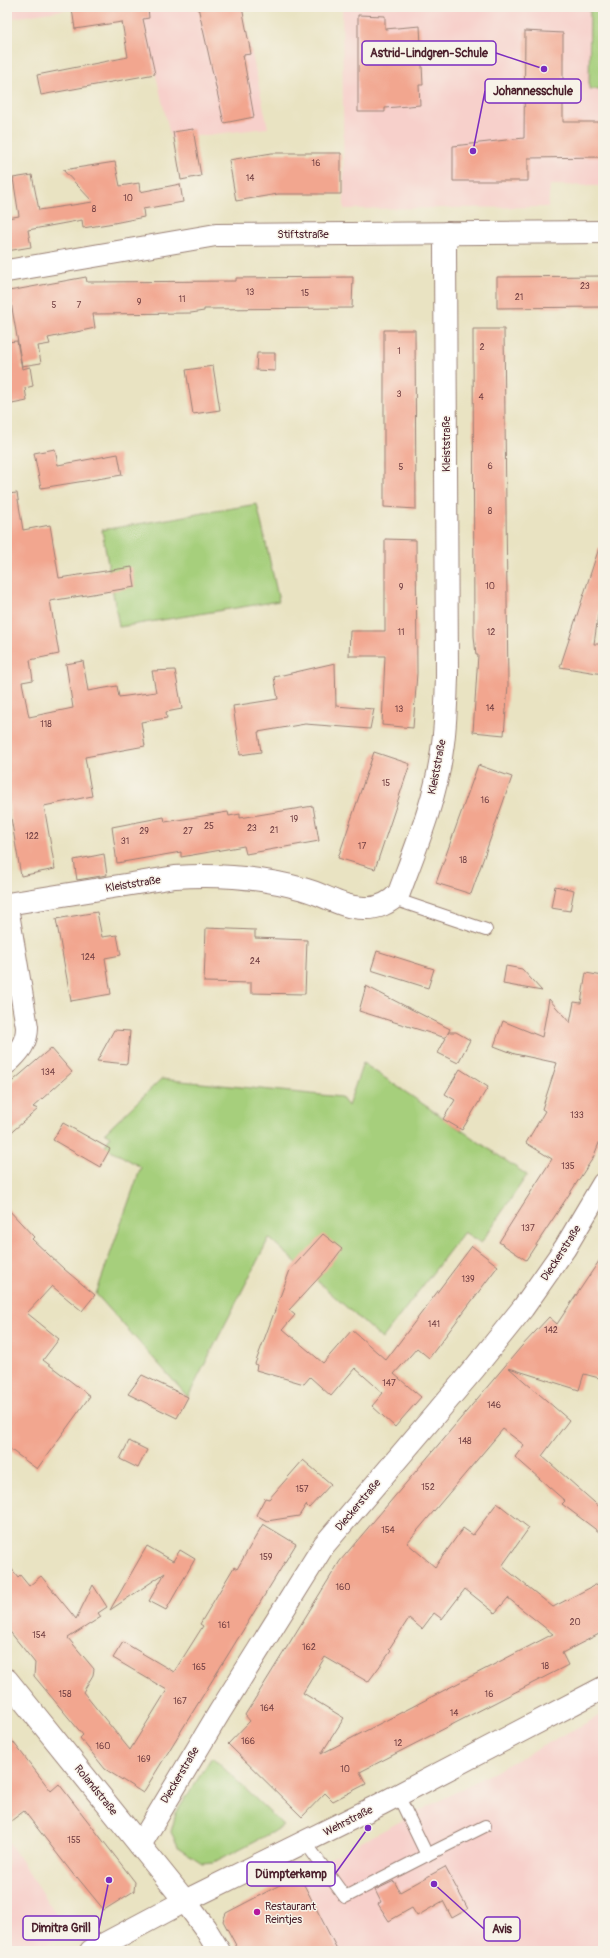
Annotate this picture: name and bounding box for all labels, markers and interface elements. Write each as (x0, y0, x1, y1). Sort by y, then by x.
callout: Astrid-Lindgren-Schule (362, 41, 496, 65)
text: Astrid-Lindgren-Schule (370, 46, 489, 61)
callout: Johannesschule (485, 79, 581, 103)
text: Johannesschule (493, 84, 574, 99)
house number: 16 (312, 158, 320, 169)
house number: 14 (246, 173, 255, 184)
house number: 10 (123, 193, 133, 204)
house number: 8 (92, 204, 97, 215)
street label: Stiftstraße (277, 228, 329, 241)
house number: 23 (580, 281, 590, 292)
house number: 13 (246, 287, 254, 298)
house number: 15 (301, 288, 309, 299)
house number: 21 (515, 292, 523, 303)
house number: 11 (178, 294, 186, 305)
house number: 9 (137, 297, 142, 308)
house number: 5 (52, 300, 57, 311)
house number: 7 (77, 300, 82, 311)
house number: 2 (479, 342, 485, 353)
house number: 1 (397, 346, 401, 357)
house number: 3 (396, 389, 402, 400)
house number: 4 (478, 392, 484, 403)
street label: Kleiststraße (440, 416, 453, 472)
house number: 6 (487, 461, 493, 472)
house number: 5 (399, 462, 404, 473)
house number: 8 (488, 506, 493, 517)
house number: 10 (485, 581, 495, 592)
house number: 9 (399, 582, 404, 593)
house number: 11 (397, 627, 405, 638)
house number: 12 (487, 627, 495, 638)
house number: 14 (486, 703, 495, 714)
house number: 13 (395, 704, 403, 715)
house number: 118 (40, 719, 52, 730)
street label: Kleiststraße (425, 738, 449, 796)
house number: 15 (382, 778, 390, 789)
house number: 16 (481, 795, 489, 806)
house number: 19 (290, 814, 298, 825)
house number: 25 (204, 821, 214, 832)
house number: 23 (247, 823, 257, 834)
house number: 21 (270, 825, 278, 836)
house number: 29 (139, 826, 149, 837)
house number: 27 (183, 826, 193, 837)
house number: 122 (25, 831, 39, 842)
house number: 31 (121, 836, 129, 847)
house number: 17 (358, 841, 366, 852)
house number: 18 (459, 855, 467, 866)
street label: Kleiststraße (104, 873, 162, 895)
house number: 124 (81, 952, 96, 963)
house number: 24 (250, 956, 261, 967)
house number: 134 (41, 1067, 56, 1078)
house number: 133 (570, 1110, 584, 1121)
house number: 135 (561, 1161, 575, 1172)
street label: Dieckerstraße (538, 1222, 584, 1283)
house number: 137 (521, 1223, 535, 1234)
house number: 139 (461, 1274, 475, 1285)
house number: 141 (428, 1319, 440, 1330)
house number: 142 (544, 1325, 558, 1336)
house number: 147 (382, 1378, 396, 1389)
house number: 146 (487, 1400, 501, 1411)
house number: 148 (458, 1436, 472, 1447)
street label: Dieckerstraße (333, 1476, 384, 1534)
house number: 152 (421, 1482, 435, 1493)
house number: 157 (295, 1484, 309, 1495)
house number: 154 (381, 1525, 396, 1536)
house number: 159 (259, 1552, 273, 1563)
house number: 160 (336, 1582, 350, 1593)
house number: 20 (569, 1617, 581, 1628)
house number: 161 (218, 1620, 230, 1631)
house number: 154 (32, 1630, 47, 1641)
house number: 162 (302, 1642, 316, 1653)
house number: 18 (541, 1661, 549, 1672)
house number: 165 (192, 1662, 206, 1673)
house number: 158 (59, 1689, 72, 1700)
house number: 16 (485, 1689, 493, 1700)
house number: 167 (173, 1696, 187, 1707)
house number: 164 (260, 1703, 275, 1714)
house number: 14 (450, 1708, 459, 1719)
house number: 166 (241, 1736, 255, 1747)
house number: 12 (394, 1738, 402, 1749)
house number: 160 (96, 1741, 110, 1752)
street label: Dieckerstraße (158, 1744, 202, 1806)
house number: 169 (137, 1754, 151, 1765)
street label: Rolandstraße (72, 1762, 121, 1818)
house number: 10 (340, 1764, 350, 1775)
street label: Wehrstraße (321, 1803, 375, 1839)
house number: 155 (67, 1835, 81, 1846)
callout: Dümpterkamp (247, 1862, 335, 1886)
text: Dümpterkamp (255, 1867, 327, 1882)
place label: Restaurant Reintjes (265, 1900, 316, 1926)
marker: Restaurant Reintjes (252, 1907, 262, 1917)
callout: Dimitra Grill (23, 1916, 99, 1940)
callout: Avis (484, 1917, 520, 1941)
text: Dimitra Grill (31, 1921, 91, 1936)
text: Avis (492, 1922, 513, 1937)

